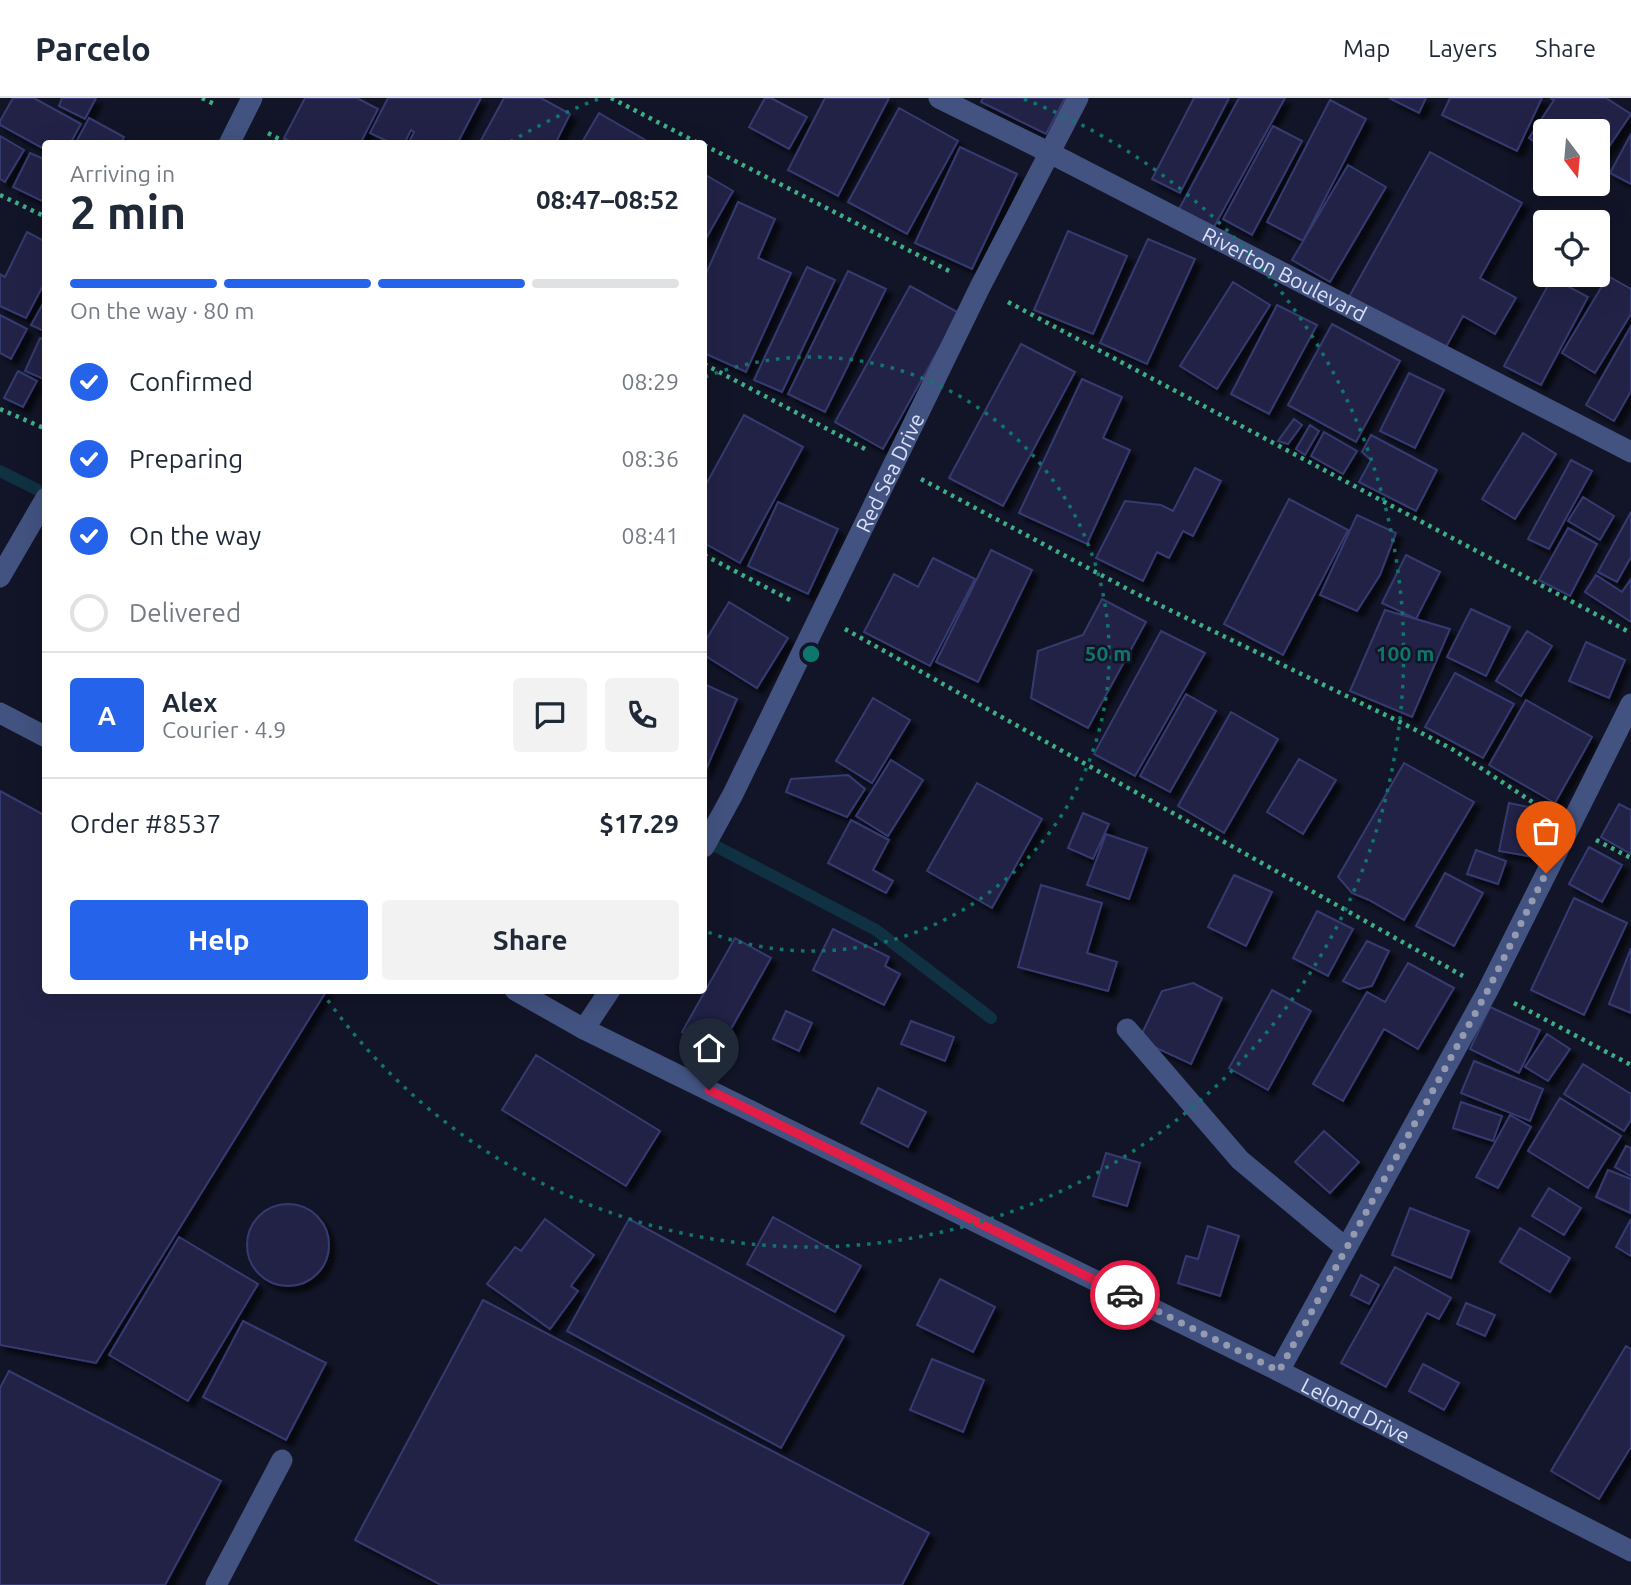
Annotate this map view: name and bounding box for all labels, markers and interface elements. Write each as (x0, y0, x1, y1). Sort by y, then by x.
text: Parcelo (35, 30, 151, 67)
text: Map (1343, 35, 1390, 62)
text: Layers (1428, 35, 1497, 62)
text: Share (1535, 35, 1596, 62)
north arrow (1533, 119, 1610, 196)
map controls (1533, 119, 1610, 287)
text: Arriving in (70, 161, 175, 186)
text: 08:47–08:52 (536, 185, 679, 214)
text: 2 min (70, 186, 186, 238)
button: locate (1533, 210, 1610, 287)
street label: Riverton Boulevard (1199, 222, 1371, 326)
text: On the way · 80 m (70, 298, 254, 323)
icon: check (70, 363, 108, 401)
text: Confirmed (129, 367, 253, 396)
text: 08:29 (621, 369, 679, 394)
street label: Red Sea Drive (850, 409, 929, 536)
icon: check (70, 440, 108, 478)
text: Preparing (129, 444, 243, 473)
text: 08:36 (621, 446, 679, 471)
icon: check (70, 517, 108, 555)
text: On the way (129, 521, 261, 550)
text: 08:41 (621, 523, 679, 548)
text: Delivered (129, 598, 241, 627)
text: 50 m (1085, 641, 1131, 665)
text: 100 m (1376, 641, 1434, 665)
centre of rings (799, 642, 823, 666)
button: chat (513, 678, 587, 752)
button: phone (605, 678, 679, 752)
text: Alex (162, 688, 217, 717)
text: A (98, 701, 116, 730)
text: Courier · 4.9 (162, 717, 286, 742)
pin (1516, 801, 1576, 873)
text: Order #8537 (70, 809, 221, 838)
text: $17.29 (599, 809, 679, 838)
icon: bag (1527, 812, 1565, 850)
button: Help (70, 900, 368, 980)
button: Share (382, 900, 679, 980)
pin (679, 1018, 739, 1090)
icon: home (690, 1029, 728, 1067)
courier (1090, 1260, 1160, 1330)
icon: car (1106, 1276, 1144, 1314)
street label: Lelond Drive (1297, 1372, 1414, 1448)

